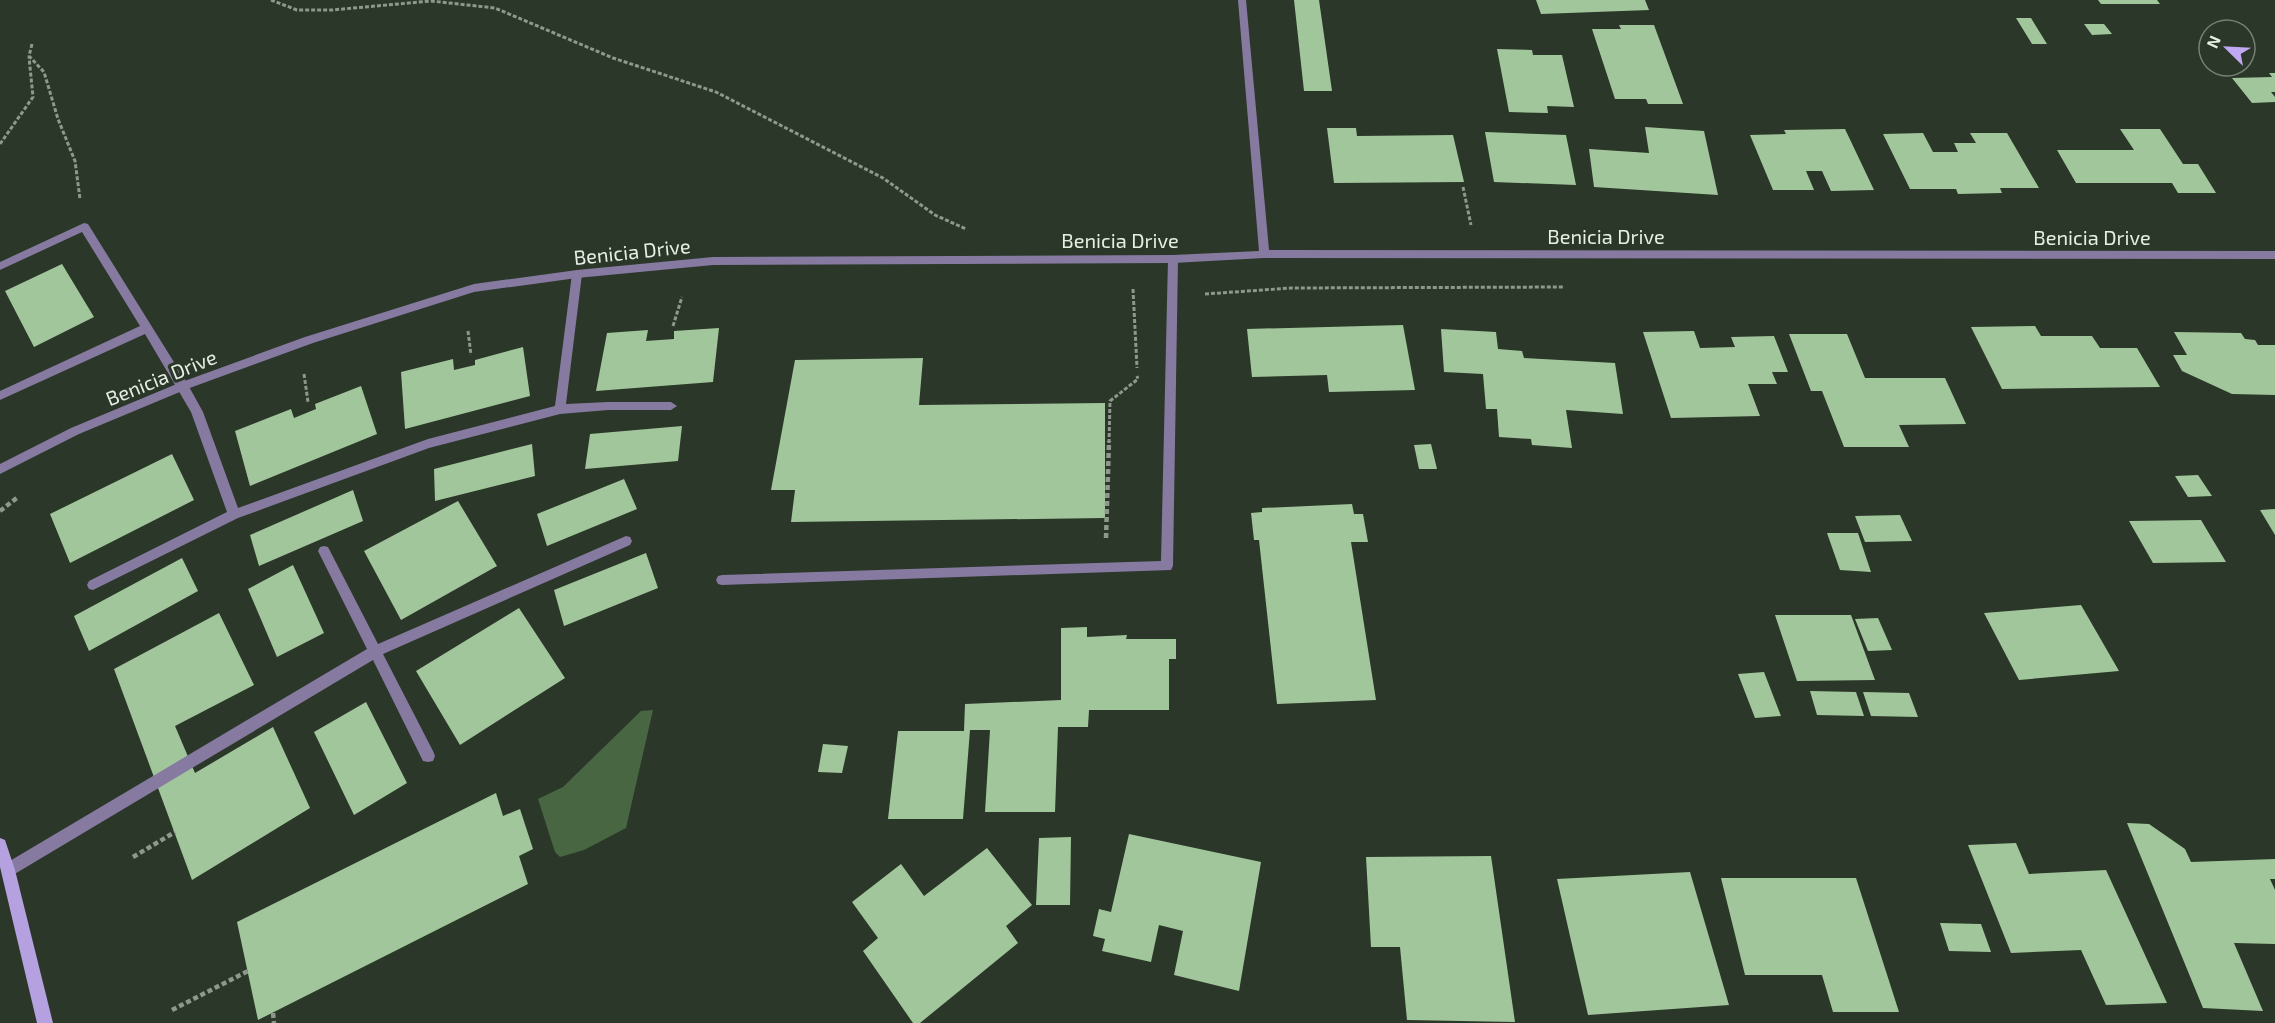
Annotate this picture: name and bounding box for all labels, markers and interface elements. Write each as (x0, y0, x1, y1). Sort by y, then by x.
north arrow (2197, 18, 2257, 78)
text: N (2202, 33, 2224, 51)
street label: Benicia Drive (1547, 224, 1665, 248)
street label: Benicia Drive (2033, 225, 2151, 249)
street label: Benicia Drive (1061, 228, 1179, 252)
street label: Benicia Drive (572, 233, 692, 269)
street label: Benicia Drive (102, 344, 220, 410)

